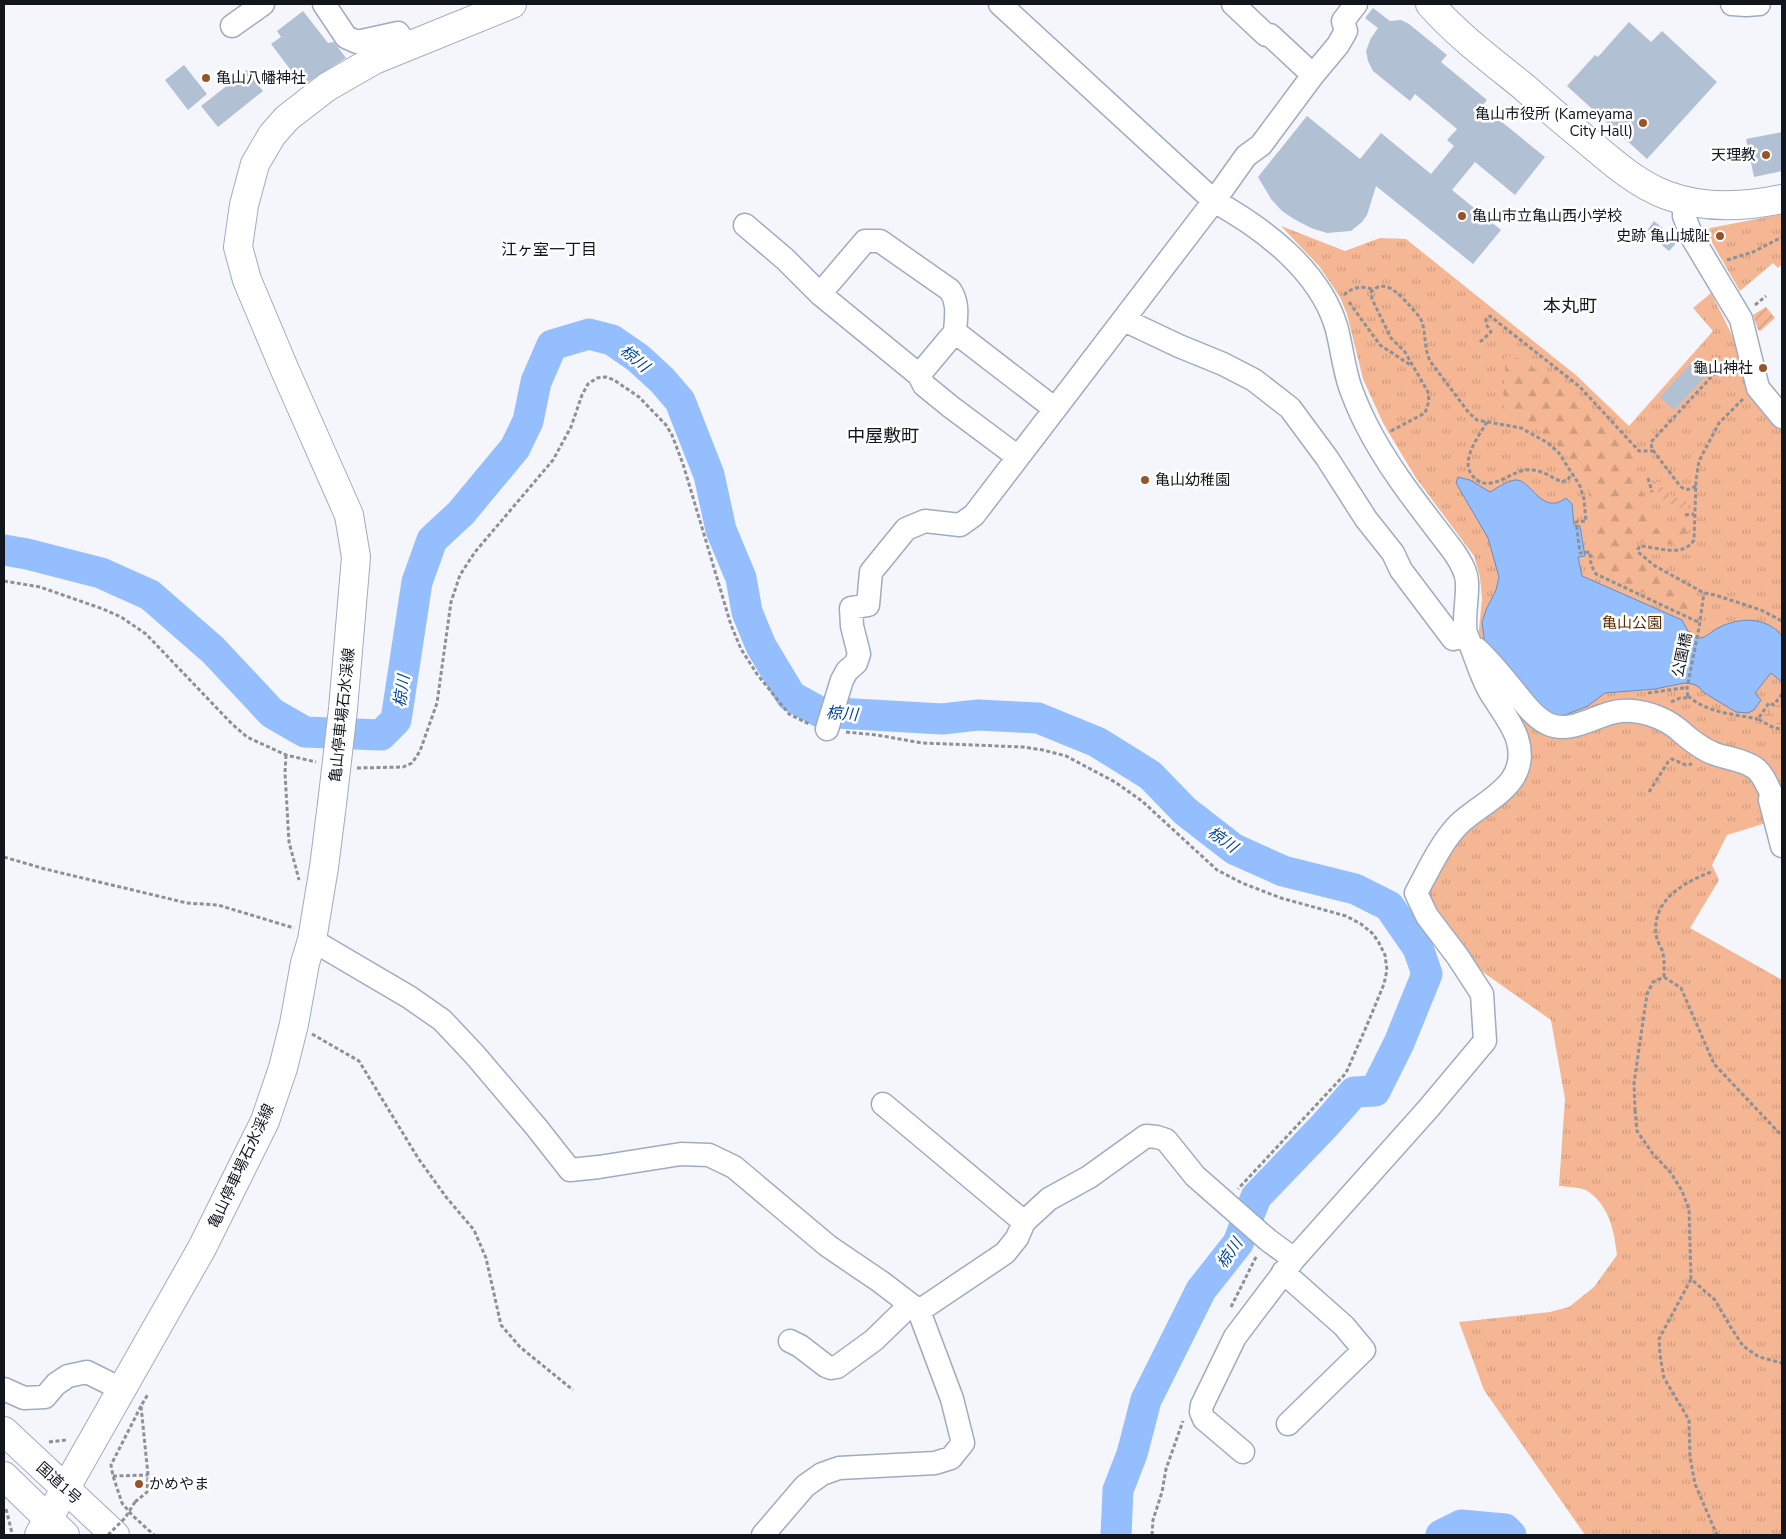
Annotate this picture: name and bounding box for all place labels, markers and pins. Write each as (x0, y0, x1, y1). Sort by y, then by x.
place label: 亀山八幡神社 (216, 68, 306, 88)
marker: 亀山八幡神社 (200, 72, 212, 84)
place label: 亀山市役所 (Kameyama City Hall) (1475, 104, 1633, 141)
marker: 亀山市役所 (Kameyama City Hall) (1637, 117, 1649, 129)
place label: 天理教 (1711, 145, 1756, 165)
marker: 天理教 (1760, 149, 1772, 161)
place label: 亀山市立亀山西小学校 (1472, 206, 1622, 226)
marker: 亀山市立亀山西小学校 (1456, 210, 1468, 222)
place label: 史跡 亀山城阯 (1616, 226, 1710, 246)
marker: 史跡 亀山城阯 (1714, 230, 1726, 242)
place label: 龜山神社 (1693, 358, 1753, 378)
marker: 龜山神社 (1757, 362, 1769, 374)
place label: 亀山幼稚園 (1155, 470, 1230, 490)
marker: 亀山幼稚園 (1139, 474, 1151, 486)
place label: かめやま (149, 1474, 209, 1494)
marker: かめやま (133, 1478, 145, 1490)

